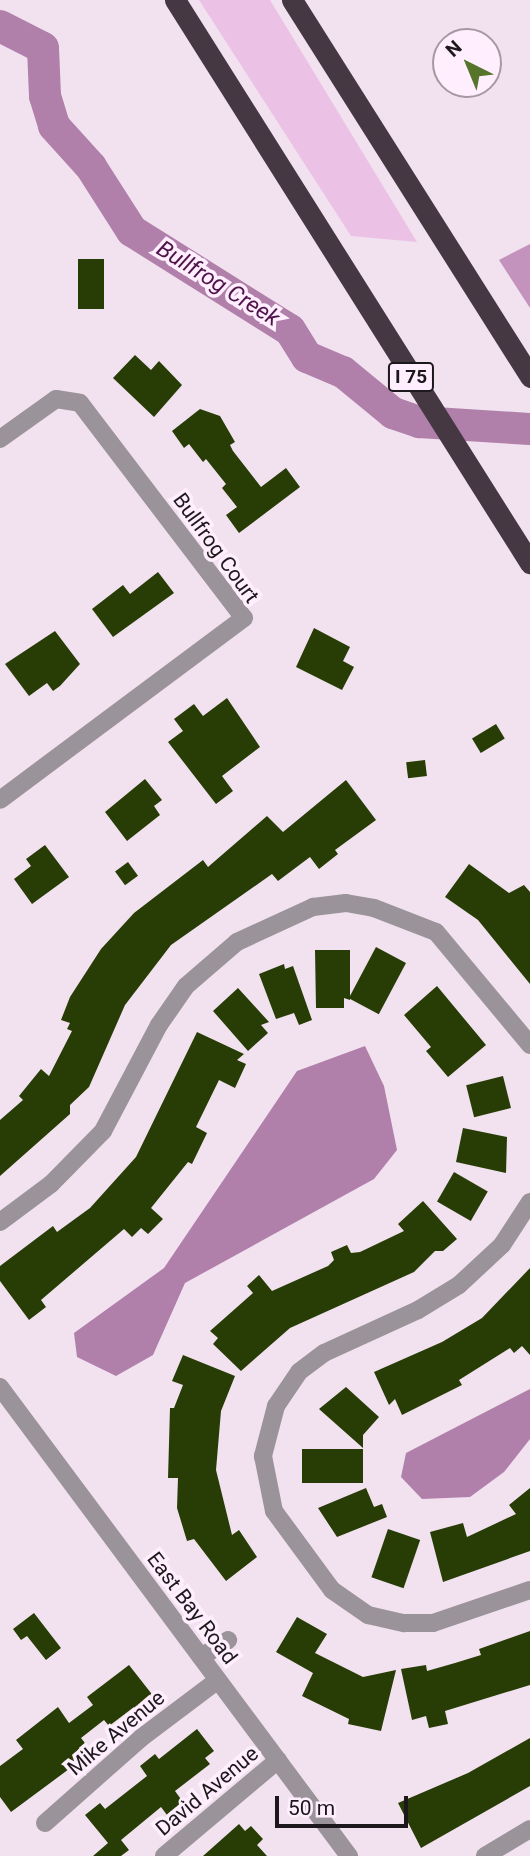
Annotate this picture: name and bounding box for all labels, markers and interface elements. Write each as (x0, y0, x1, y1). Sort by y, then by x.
north arrow (432, 28, 502, 98)
text: N (441, 36, 466, 62)
water label: Bullfrog Creek (151, 235, 285, 333)
road number: I 75 (386, 362, 436, 392)
street label: Bullfrog Court (168, 488, 264, 608)
street label: East Bay Road (142, 1547, 242, 1669)
street label: Mike Avenue (62, 1685, 170, 1781)
street label: David Avenue (151, 1741, 263, 1841)
scale bar (278, 1783, 411, 1827)
text: 50 m (288, 1796, 335, 1820)

